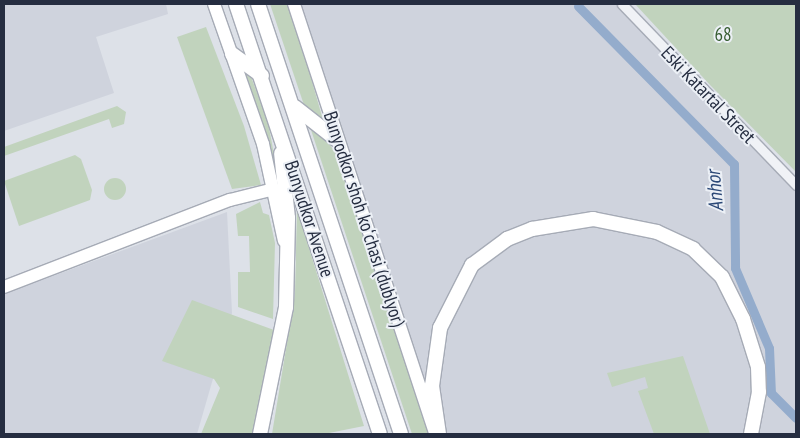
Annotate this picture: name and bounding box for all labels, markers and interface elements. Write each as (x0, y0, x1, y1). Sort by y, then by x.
park label: 68 (714, 24, 732, 46)
street label: Eski Katartal Street (656, 42, 760, 148)
street label: Bunyodkor shoh koʻchasi (dublyor) (318, 109, 410, 329)
street label: Bunyudkor Avenue (279, 158, 339, 280)
water label: Anhor (701, 169, 729, 213)

